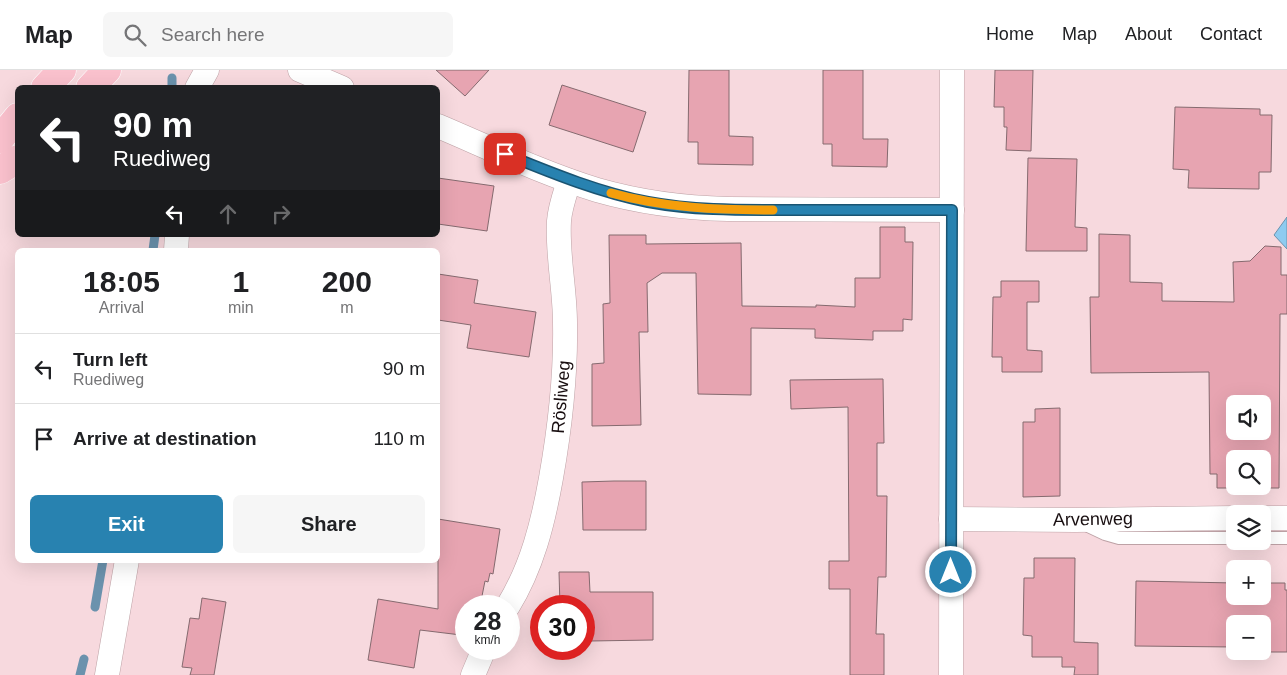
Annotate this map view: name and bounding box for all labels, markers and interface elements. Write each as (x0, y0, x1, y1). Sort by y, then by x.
search box (103, 12, 453, 57)
text: Map (25, 21, 73, 48)
icon: search (121, 21, 149, 49)
text: Search here (161, 24, 265, 45)
text: Home (986, 24, 1034, 44)
text: Map (1062, 24, 1097, 44)
text: About (1125, 24, 1172, 44)
text: Contact (1200, 24, 1262, 44)
icon: left (30, 105, 95, 170)
text: 90 m (113, 105, 193, 144)
pin (484, 133, 526, 175)
icon: arrive (491, 140, 519, 168)
text: Ruediweg (113, 146, 211, 171)
icon: left (161, 200, 189, 228)
icon: ahead (214, 200, 242, 228)
icon: right (267, 200, 295, 228)
text: 18:05 (83, 265, 160, 298)
text: 1 (232, 265, 249, 298)
text: 200 (322, 265, 372, 298)
text: Arrival (99, 299, 144, 316)
text: min (228, 299, 254, 316)
text: m (340, 299, 353, 316)
text: Turn left (73, 349, 148, 370)
icon: left (30, 355, 58, 383)
text: 90 m (383, 358, 425, 379)
street label: Rösliweg (548, 360, 574, 434)
text: Ruediweg (73, 371, 144, 388)
map controls (1226, 395, 1271, 660)
button: sound (1226, 395, 1271, 440)
icon: arrive (30, 425, 58, 453)
text: Arrive at destination (73, 428, 257, 449)
text: 110 m (374, 428, 425, 449)
button: search (1226, 450, 1271, 495)
button: Exit (30, 495, 223, 553)
button: Share (233, 495, 425, 553)
button: layers (1226, 505, 1271, 550)
street label: Arvenweg (1053, 508, 1133, 530)
position arrow (924, 545, 976, 597)
button: + (1226, 560, 1271, 605)
speed limit sign: 30 (530, 595, 595, 660)
text: 28 (474, 607, 501, 635)
button: − (1226, 615, 1271, 660)
text: km/h (474, 633, 501, 647)

